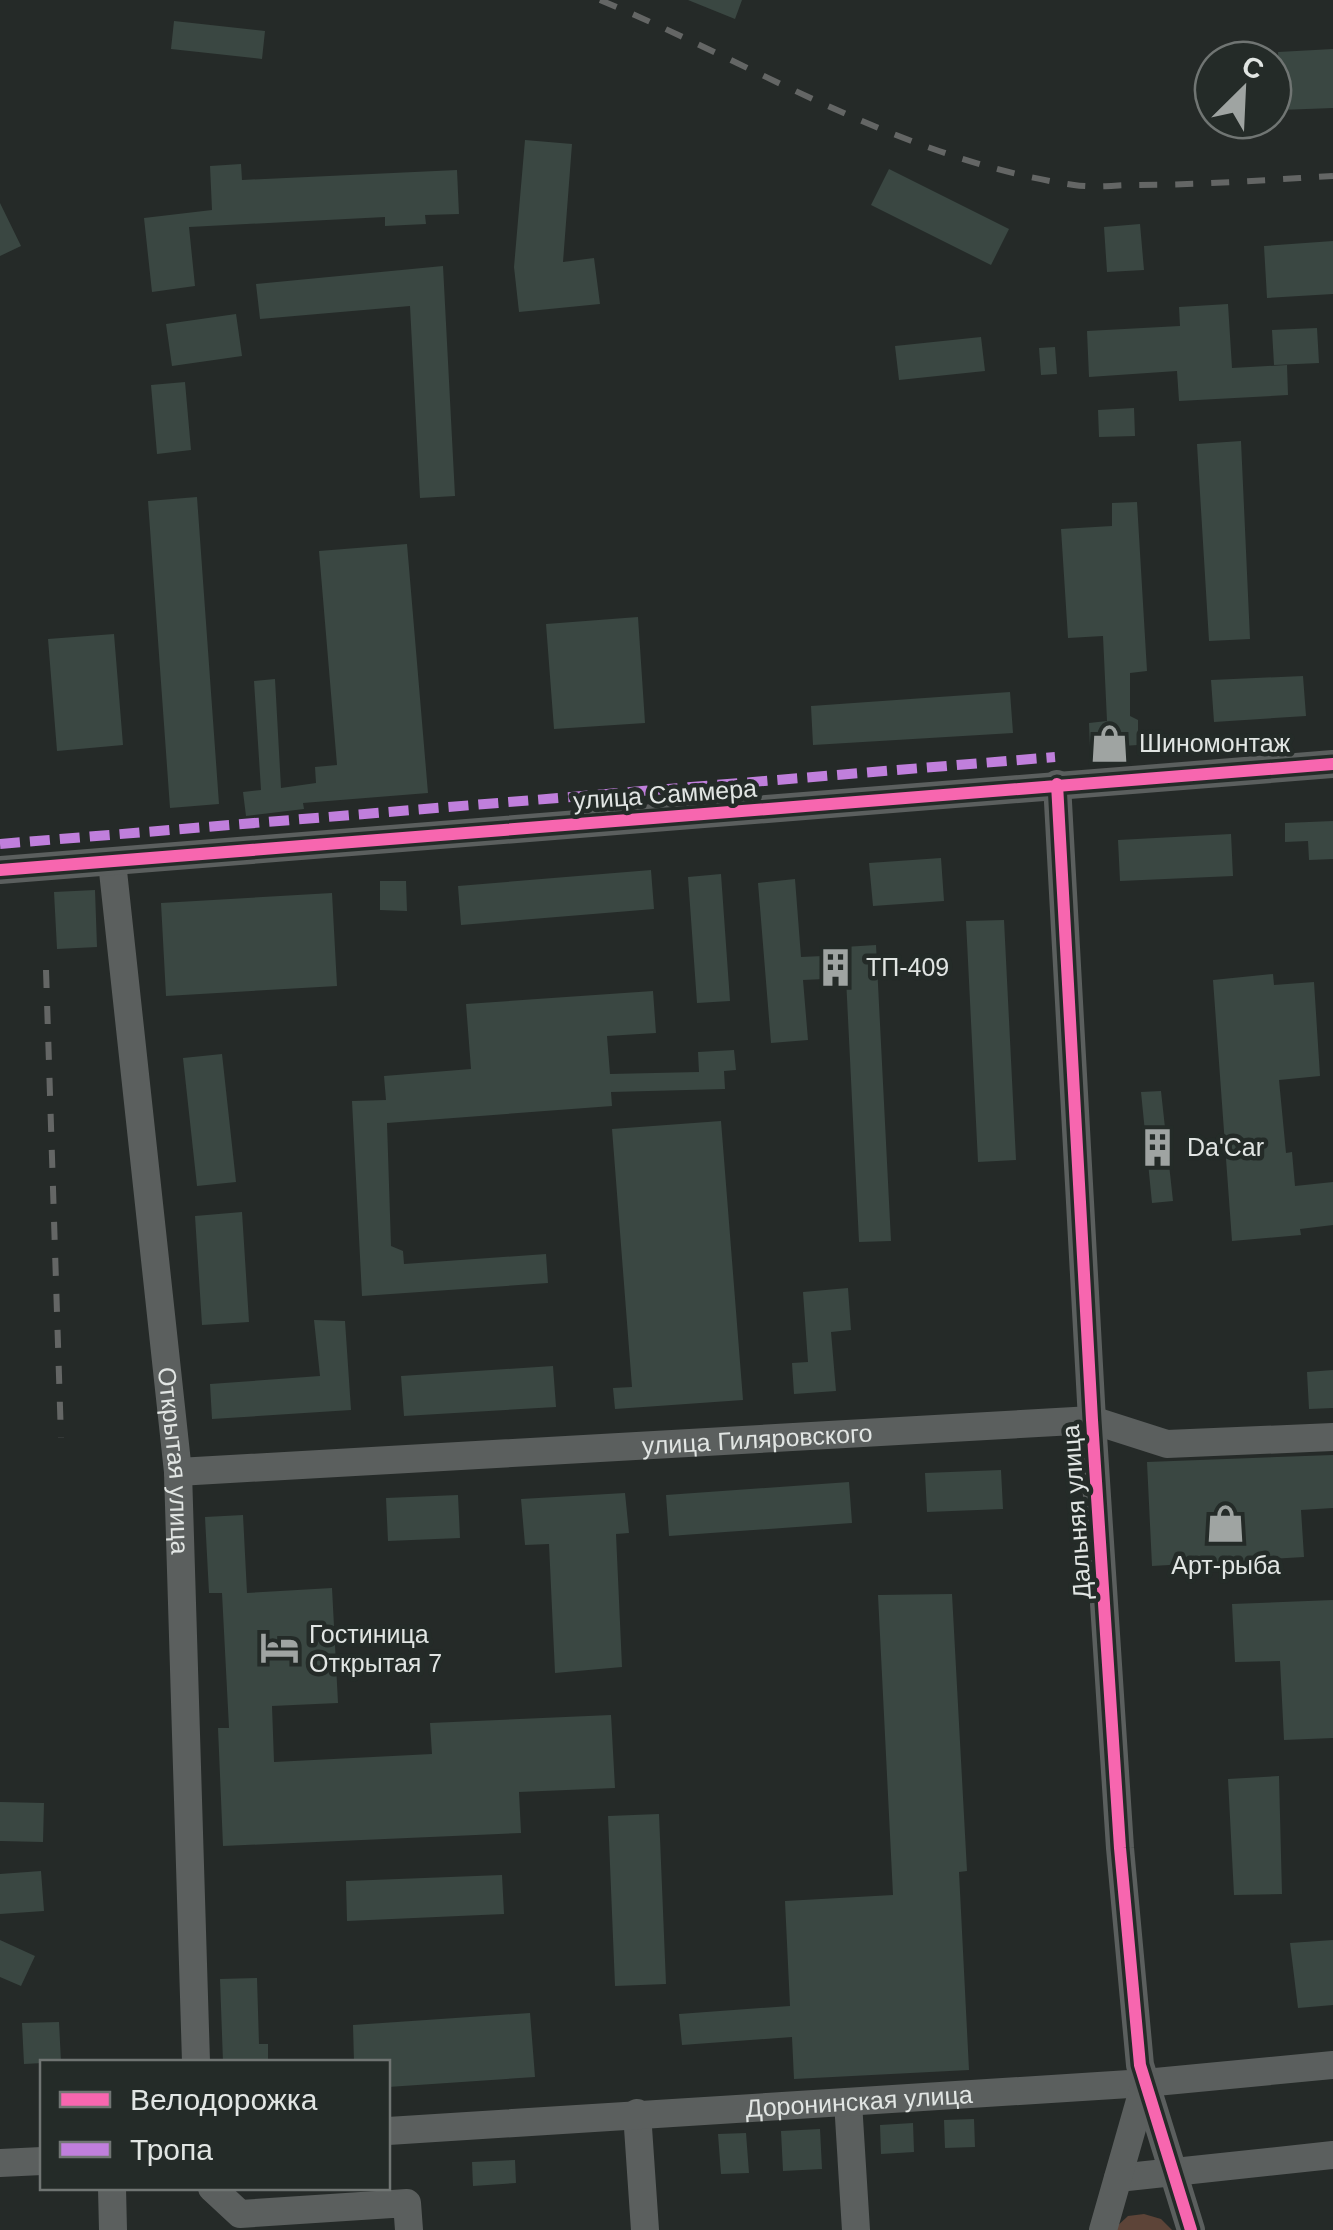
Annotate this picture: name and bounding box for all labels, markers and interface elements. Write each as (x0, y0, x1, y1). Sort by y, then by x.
north arrow (1193, 40, 1293, 140)
text: С (1237, 49, 1269, 86)
shop icon: Шиномонтаж (1088, 722, 1130, 764)
place label: Шиномонтаж (1139, 729, 1291, 757)
street label: улица Саммера (572, 774, 758, 814)
building icon: ТП-409 (815, 946, 857, 988)
place label: ТП-409 (866, 953, 949, 981)
building icon: Da'Car (1136, 1126, 1178, 1168)
place label: Da'Car (1187, 1133, 1264, 1161)
street label: Открытая улица (153, 1366, 195, 1555)
street label: улица Гиляровского (641, 1419, 873, 1460)
street label: Дальняя улица (1056, 1424, 1096, 1600)
shop icon: Арт-рыба (1205, 1503, 1247, 1545)
place label: Арт-рыба (1171, 1551, 1281, 1579)
place label: Гостиница Открытая 7 (309, 1620, 442, 1677)
hotel icon: Гостиница Открытая 7 (258, 1627, 300, 1669)
legend (40, 2060, 390, 2190)
street label: Доронинская улица (745, 2080, 974, 2122)
text: Велодорожка (130, 2083, 318, 2116)
text: Тропа (130, 2133, 213, 2166)

